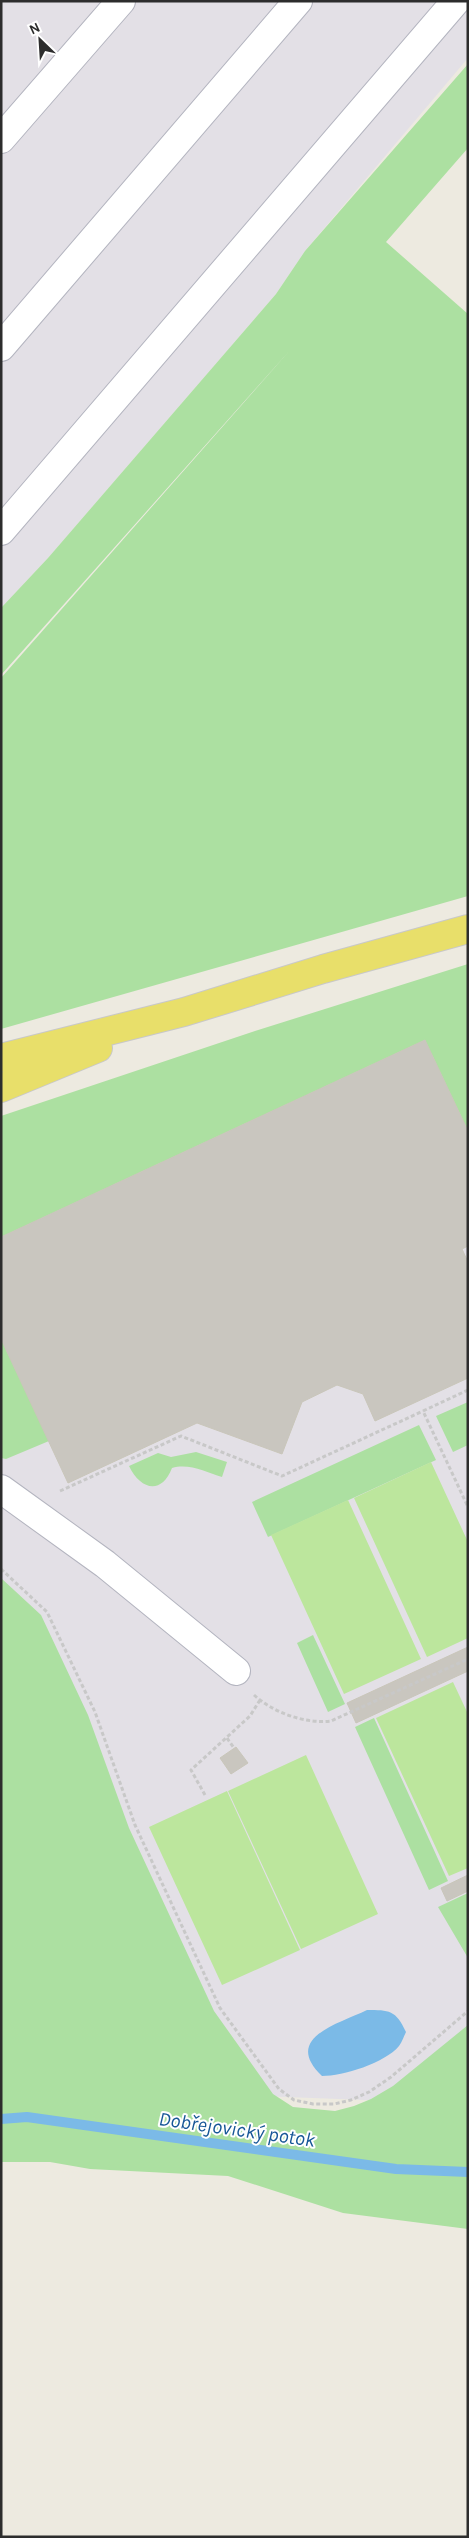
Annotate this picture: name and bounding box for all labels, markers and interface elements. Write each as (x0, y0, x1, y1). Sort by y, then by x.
north arrow (15, 15, 65, 65)
text: N (27, 19, 43, 38)
water label: Dobřejovický potok (157, 2107, 317, 2152)

